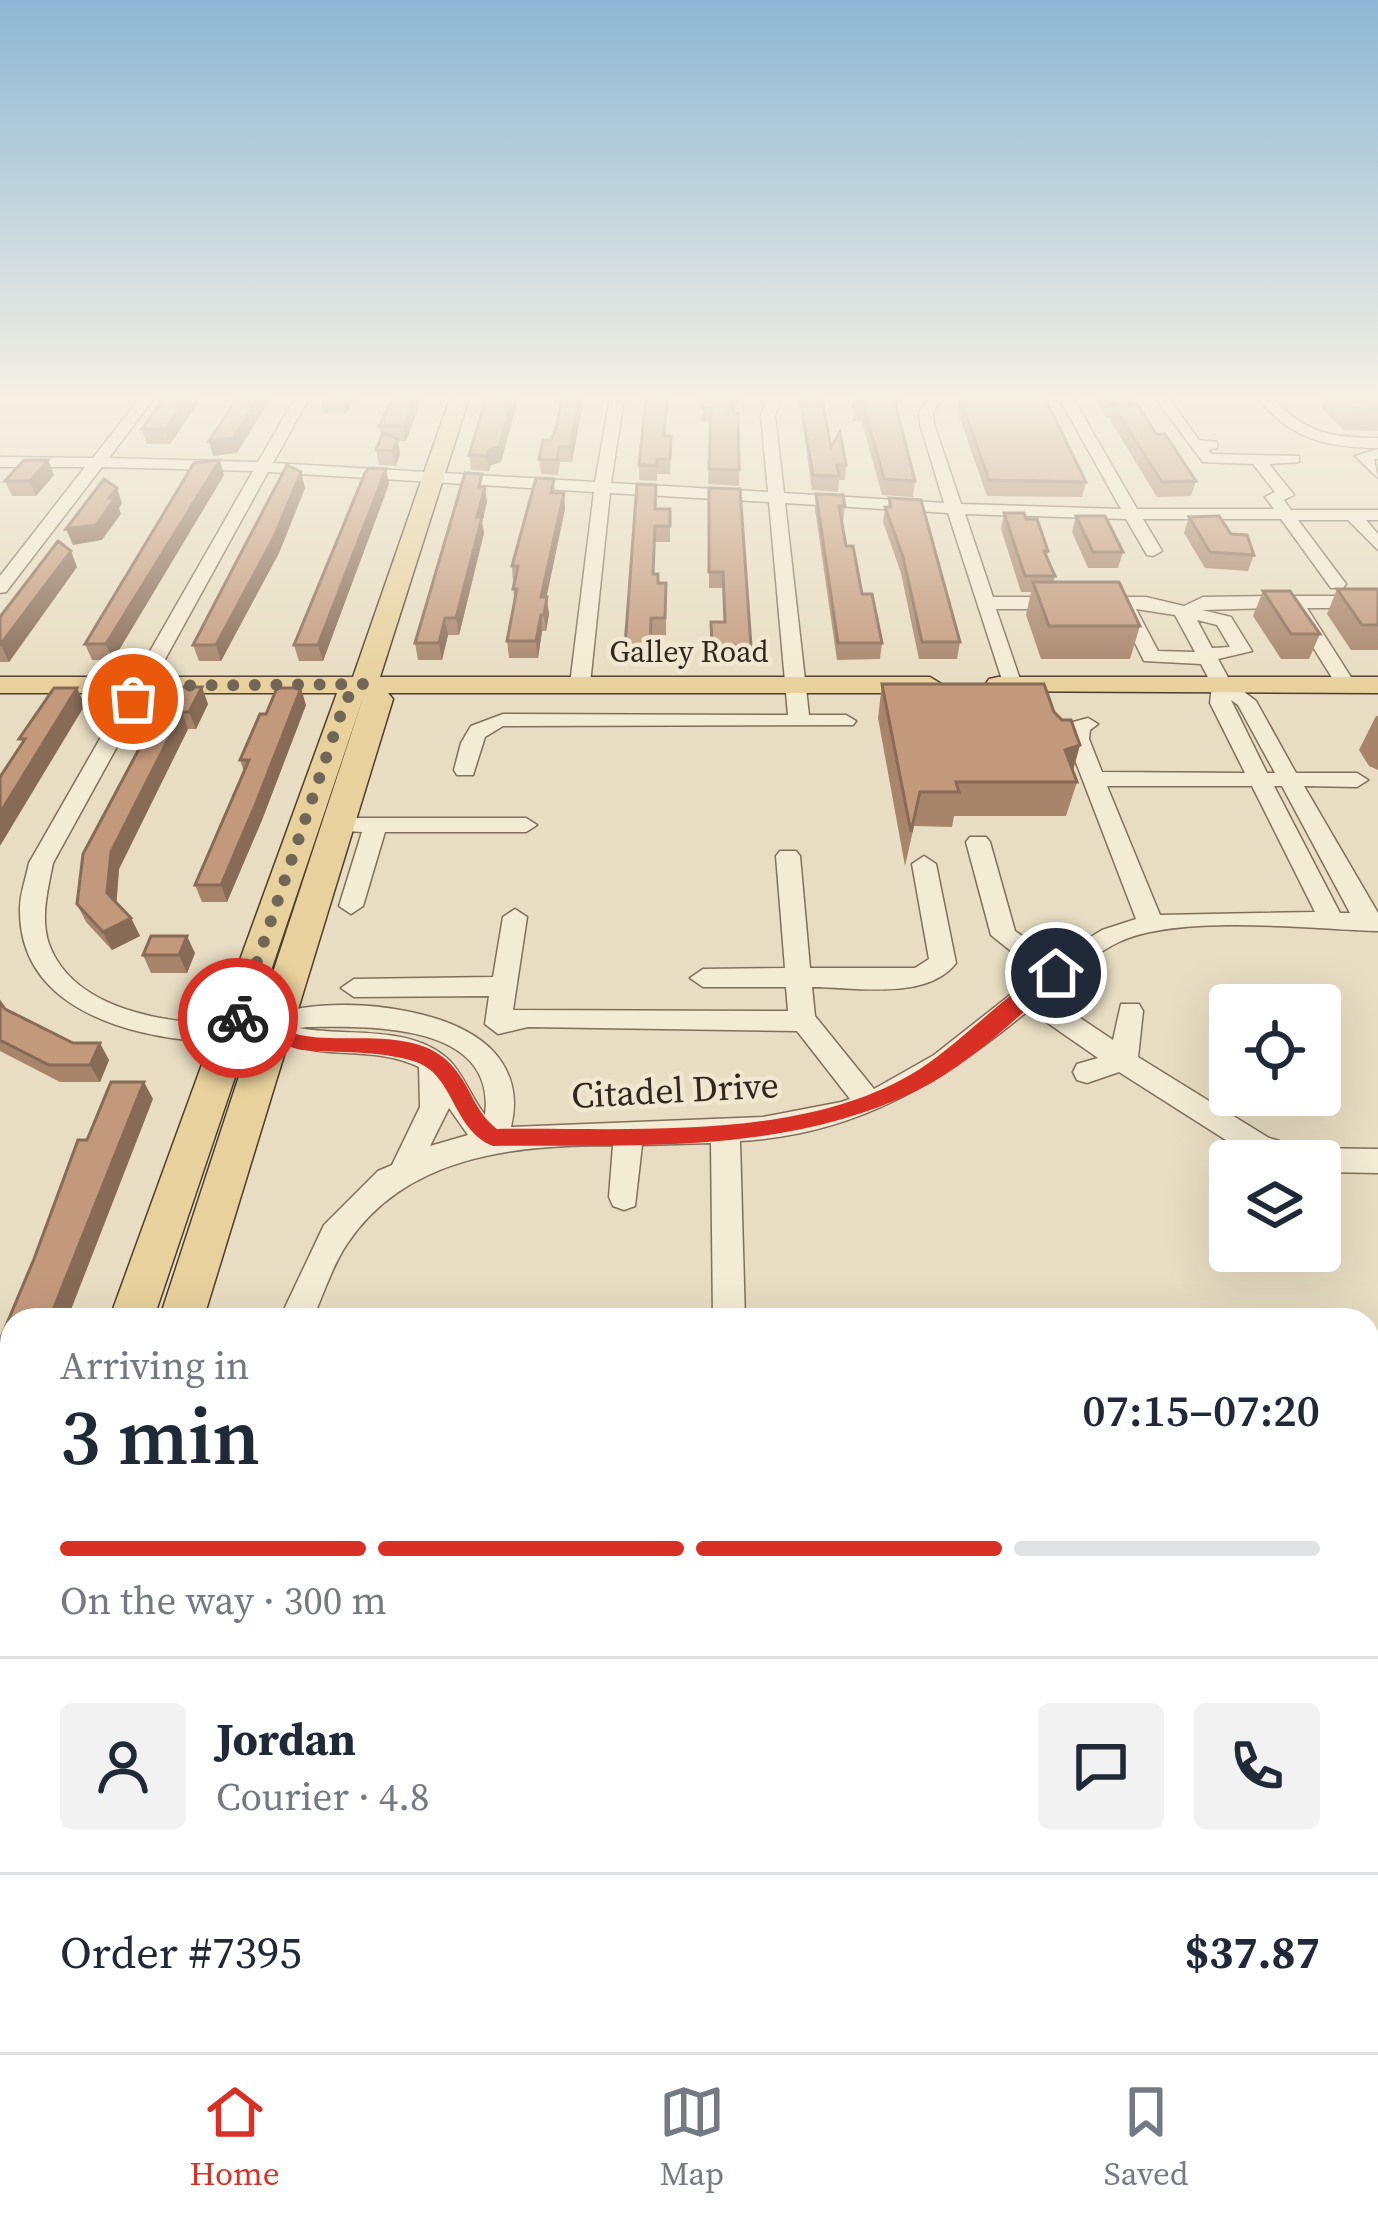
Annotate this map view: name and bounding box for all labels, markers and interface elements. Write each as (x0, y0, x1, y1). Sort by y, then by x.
street label: Galley Road (610, 631, 768, 672)
pin (82, 648, 184, 750)
icon: bag (100, 666, 166, 732)
pin (1005, 922, 1107, 1024)
icon: home (1023, 940, 1089, 1006)
courier (178, 958, 298, 1078)
map controls (1209, 984, 1341, 1272)
button: locate (1209, 984, 1341, 1116)
icon: bike (205, 985, 271, 1051)
street label: Citadel Drive (570, 1060, 780, 1120)
button: layers (1209, 1140, 1341, 1272)
text: Arriving in (60, 1339, 249, 1392)
text: 07:15–07:20 (1082, 1379, 1320, 1441)
text: 3 min (60, 1383, 260, 1490)
text: On the way · 300 m (60, 1574, 387, 1627)
button: person (60, 1703, 186, 1829)
button: chat (1038, 1703, 1164, 1829)
button: phone (1194, 1703, 1320, 1829)
text: Jordan (216, 1708, 356, 1770)
text: Courier · 4.8 (216, 1770, 429, 1823)
text: Order #7395 (60, 1921, 302, 1983)
text: $37.87 (1185, 1921, 1320, 1983)
tab: Home (190, 2079, 280, 2196)
tab: Map (659, 2079, 725, 2196)
tab: Saved (1104, 2079, 1188, 2196)

